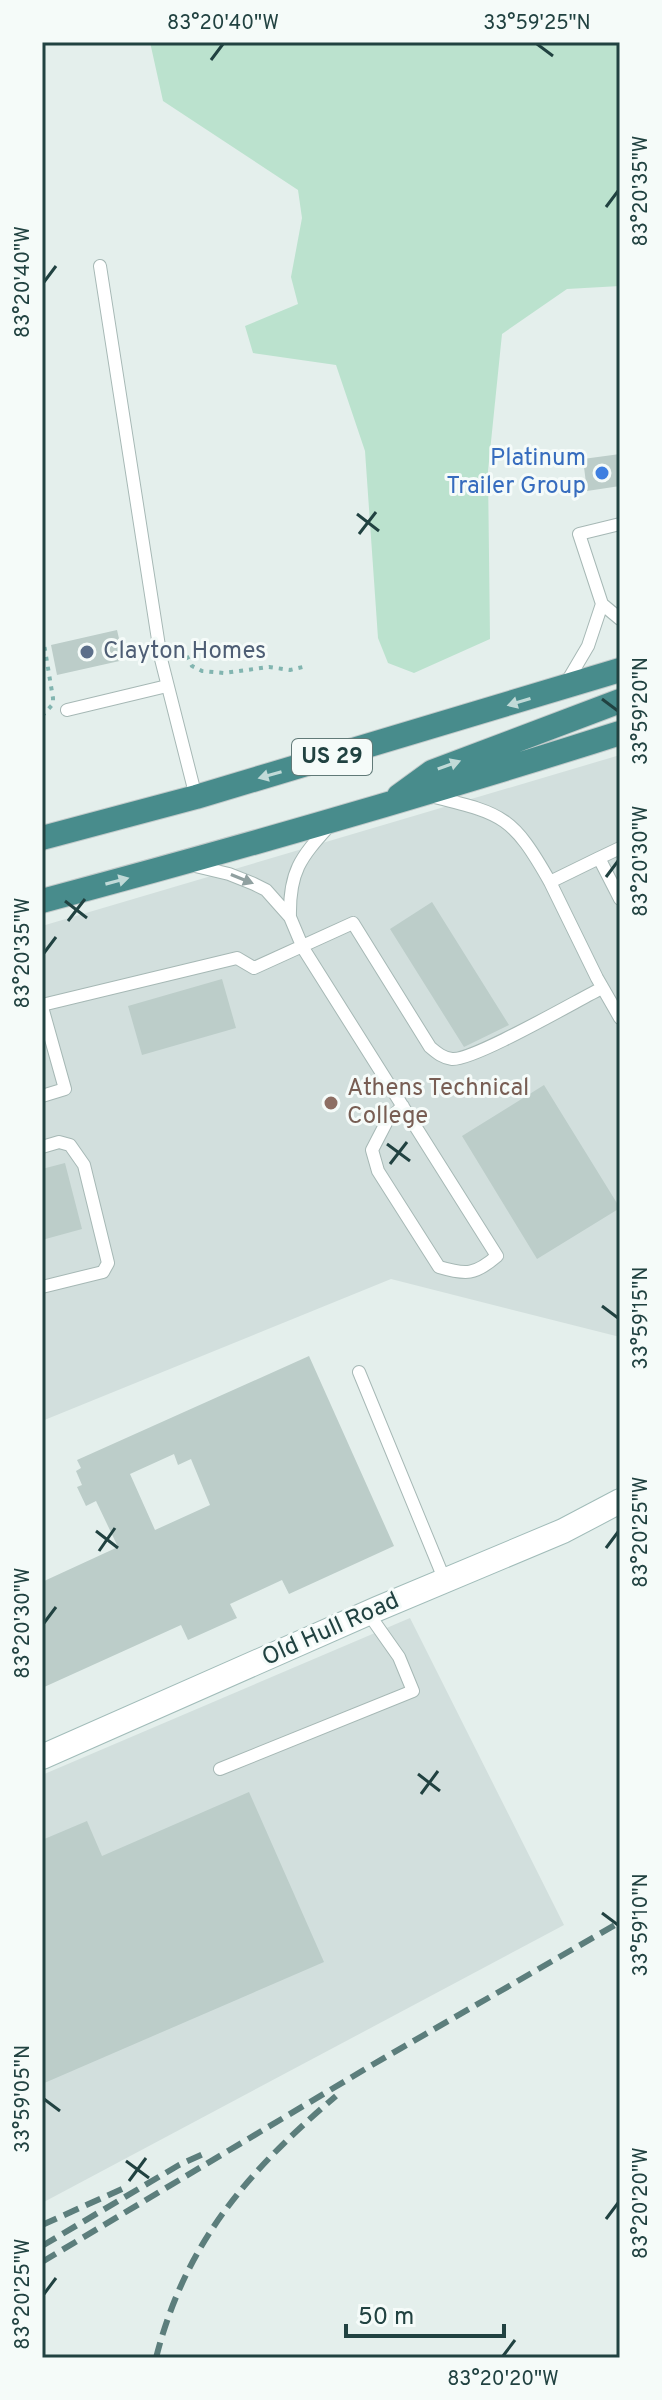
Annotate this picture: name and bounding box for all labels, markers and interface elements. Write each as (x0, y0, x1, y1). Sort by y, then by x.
text: 83°20'40"W (167, 11, 279, 37)
text: 33°59'25"N (483, 11, 591, 37)
text: 83°20'35"W (629, 135, 655, 247)
text: 83°20'40"W (11, 226, 37, 338)
place label: Platinum Trailer Group (446, 444, 586, 502)
marker: Platinum Trailer Group (593, 464, 611, 482)
place label: Clayton Homes (103, 637, 266, 667)
marker: Clayton Homes (78, 643, 96, 661)
text: 33°59'20"N (629, 657, 655, 765)
one-way arrow (506, 696, 530, 709)
road number: US 29 (292, 739, 372, 775)
one-way arrow (437, 759, 461, 771)
one-way arrow (257, 769, 281, 782)
text: 83°20'30"W (629, 805, 655, 917)
one-way arrow (230, 873, 254, 886)
one-way arrow (106, 874, 130, 887)
text: 83°20'35"W (11, 897, 37, 1009)
place label: Athens Technical College (347, 1074, 529, 1132)
marker: Athens Technical College (322, 1094, 340, 1112)
text: 33°59'15"N (629, 1267, 655, 1369)
text: 83°20'25"W (629, 1476, 655, 1588)
text: 83°20'30"W (11, 1567, 37, 1679)
street label: Old Hull Road (258, 1586, 404, 1674)
text: 33°59'10"N (629, 1873, 655, 1977)
text: 33°59'05"N (11, 2045, 37, 2153)
text: 83°20'20"W (629, 2147, 655, 2259)
text: 83°20'25"W (11, 2238, 37, 2350)
scale bar (346, 2288, 504, 2338)
text: 50 m (358, 2303, 414, 2333)
text: 83°20'20"W (447, 2367, 559, 2393)

